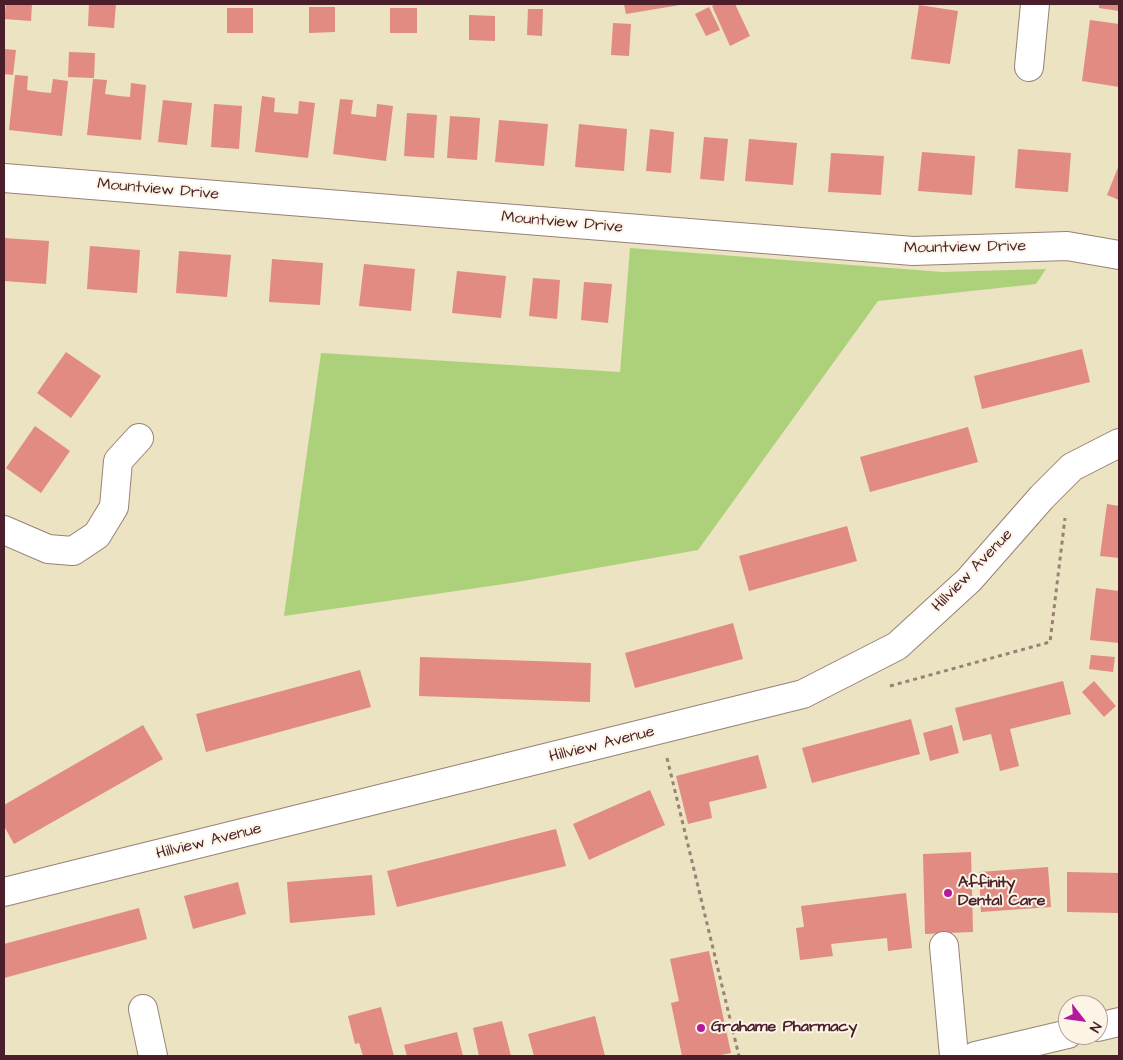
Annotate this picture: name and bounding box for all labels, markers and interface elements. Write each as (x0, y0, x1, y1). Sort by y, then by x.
street label: Mountview Drive (96, 175, 220, 205)
street label: Mountview Drive (500, 208, 624, 238)
street label: Mountview Drive (904, 237, 1026, 259)
street label: Hillview Avenue (929, 526, 1017, 616)
street label: Hillview Avenue (547, 723, 657, 767)
street label: Hillview Avenue (154, 820, 264, 864)
place label: Affinity Dental Care (958, 874, 1046, 912)
marker: Affinity Dental Care (942, 887, 954, 899)
north arrow (1058, 995, 1108, 1045)
place label: Grahame Pharmacy (711, 1018, 857, 1038)
text: N (1084, 1018, 1106, 1036)
marker: Grahame Pharmacy (695, 1022, 707, 1034)

